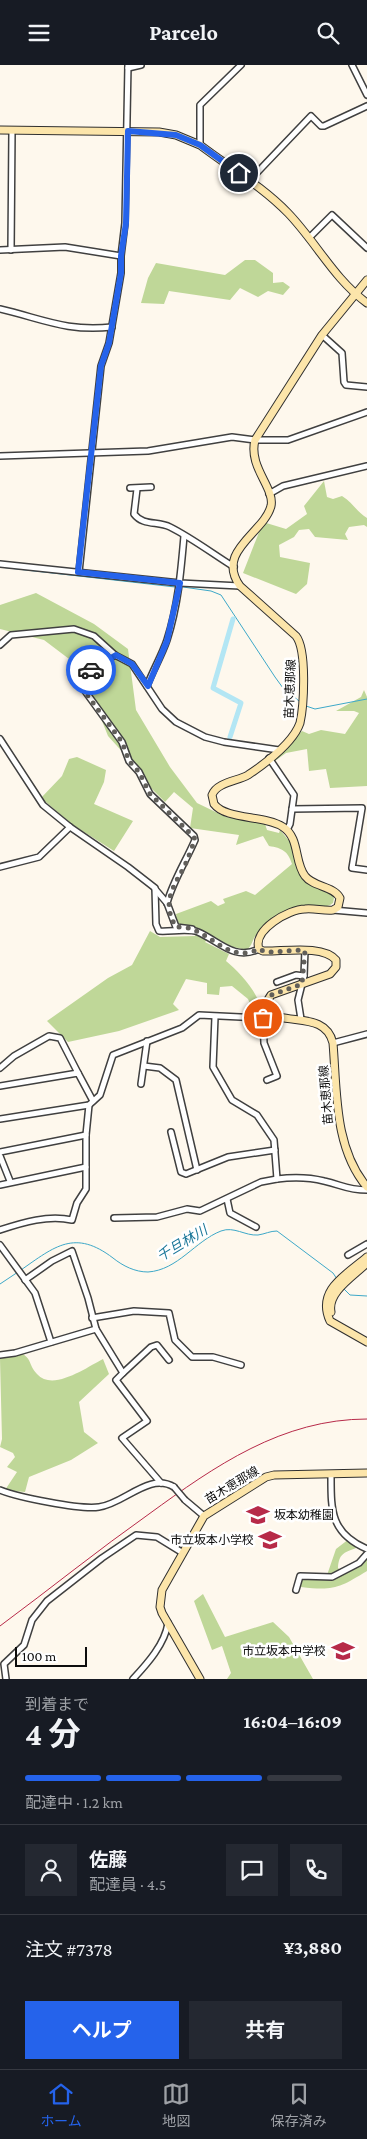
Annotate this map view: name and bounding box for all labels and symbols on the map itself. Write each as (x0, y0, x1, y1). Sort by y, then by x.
pin (218, 152, 260, 194)
courier (66, 645, 116, 695)
street label: 苗木恵那線 (282, 659, 298, 719)
pin (242, 997, 284, 1039)
street label: 苗木恵那線 (316, 1064, 336, 1126)
water label: 千旦林川 (154, 1221, 212, 1264)
street label: 苗木恵那線 (203, 1464, 261, 1506)
school or university icon: 坂本幼稚園 (245, 1502, 271, 1528)
place label: 坂本幼稚園 (274, 1508, 334, 1522)
school or university icon: 市立坂本小学校 (257, 1527, 283, 1553)
place label: 市立坂本小学校 (170, 1533, 254, 1547)
school or university icon: 市立坂本中学校 (330, 1638, 356, 1664)
scale bar (15, 1644, 88, 1667)
place label: 市立坂本中学校 (242, 1644, 326, 1658)

